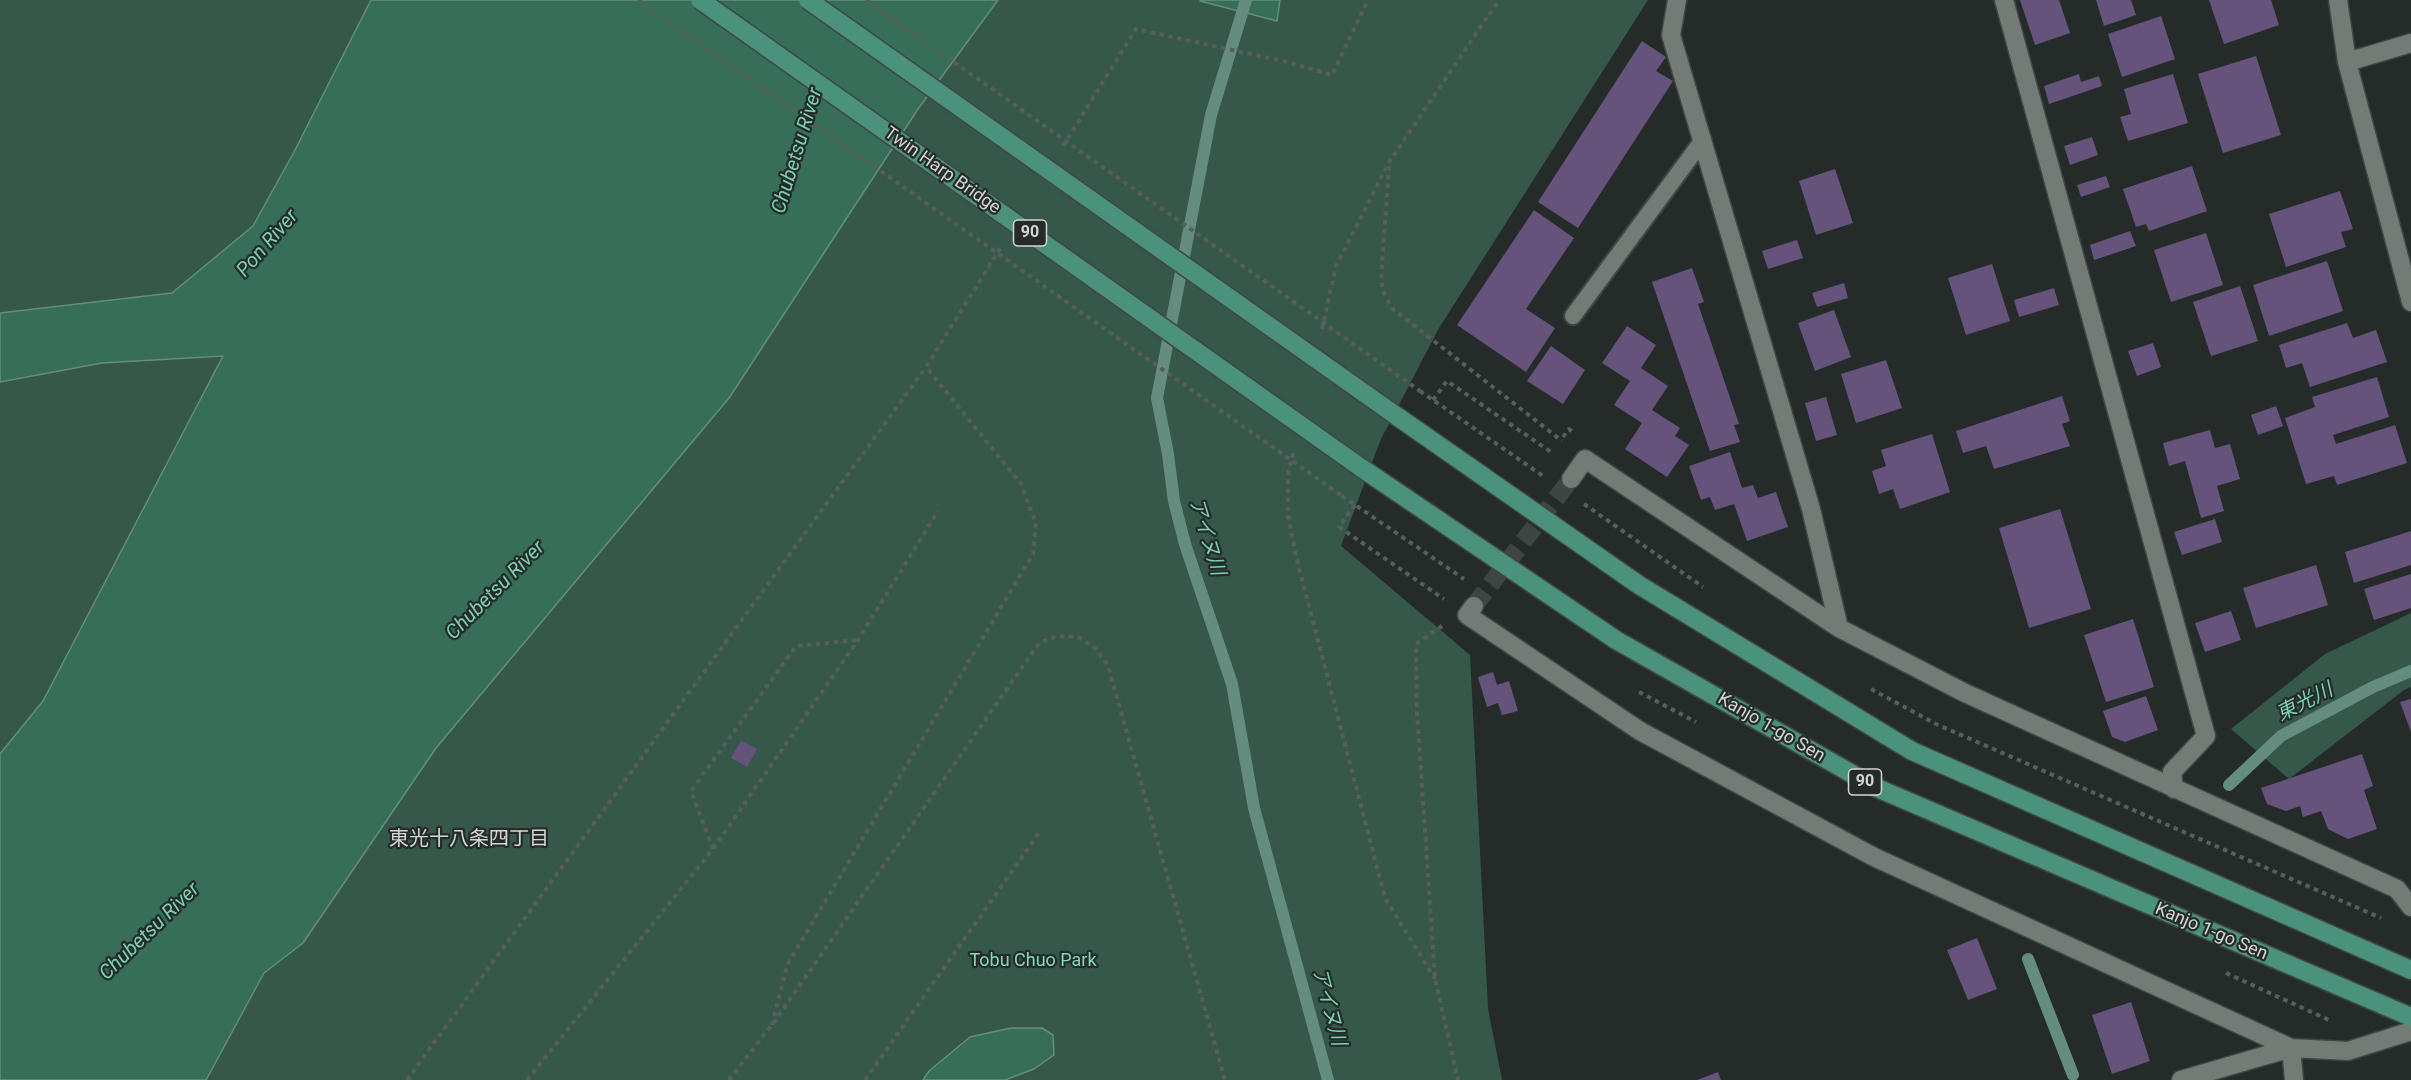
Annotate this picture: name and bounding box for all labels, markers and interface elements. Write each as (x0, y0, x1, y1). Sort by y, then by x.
water label: Chubetsu River (768, 85, 828, 217)
street label: Twin Harp Bridge (880, 123, 1004, 219)
water label: Pon River (232, 205, 304, 283)
road number: 90 (1014, 220, 1046, 246)
water label: アイヌ川 (1183, 495, 1229, 579)
water label: Chubetsu River (442, 537, 550, 645)
water label: 東光川 (2273, 679, 2337, 727)
street label: Kanjo 1-go Sen (1714, 689, 1828, 767)
road number: 90 (1848, 769, 1882, 795)
district label: 東光十八条四丁目 (389, 828, 549, 852)
water label: Chubetsu River (95, 878, 205, 986)
street label: Kanjo 1-go Sen (2151, 899, 2271, 965)
park label: Tobu Chuo Park (969, 950, 1097, 972)
water label: アイヌ川 (1306, 965, 1350, 1049)

